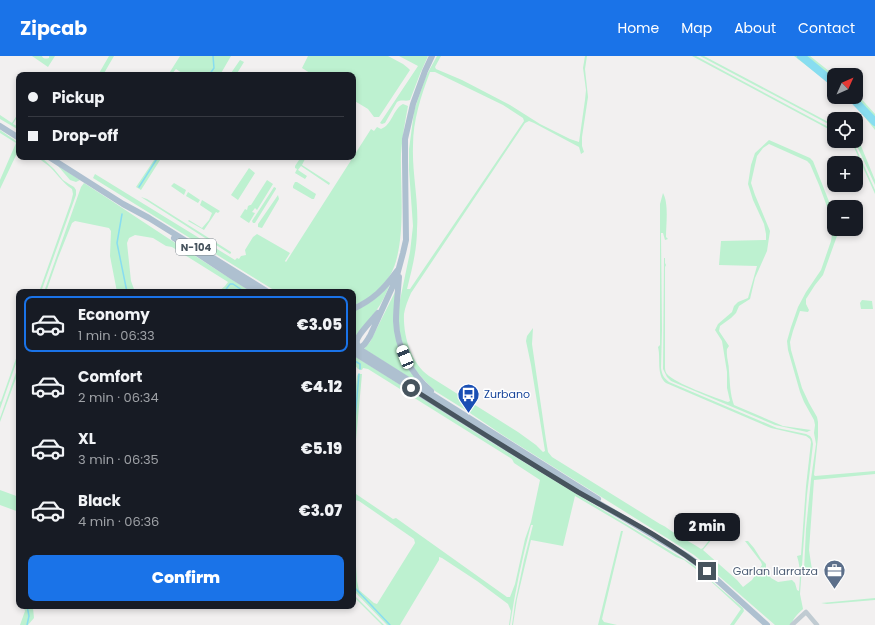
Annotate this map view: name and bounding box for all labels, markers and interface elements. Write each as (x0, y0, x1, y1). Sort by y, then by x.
text: Zipcab (20, 15, 87, 42)
text: Home (617, 18, 659, 38)
text: Map (681, 18, 712, 38)
text: About (734, 18, 776, 38)
text: Contact (798, 18, 855, 38)
north arrow (827, 68, 863, 104)
map controls (827, 68, 863, 236)
text: Pickup (52, 87, 104, 108)
button: locate (827, 112, 863, 148)
text: Drop-off (52, 125, 118, 146)
button: + (827, 156, 863, 192)
button: − (827, 200, 863, 236)
road number: N-104 (176, 239, 216, 255)
text: Economy (78, 304, 150, 325)
icon: car (30, 306, 66, 342)
text: €3.05 (297, 314, 342, 335)
text: 1 min · 06:33 (78, 326, 155, 345)
car (395, 344, 415, 370)
text: Comfort (78, 366, 142, 387)
icon: car (30, 368, 66, 404)
text: €4.12 (301, 376, 342, 397)
route start (402, 379, 420, 397)
bus stop icon: Zurbano (455, 381, 481, 414)
place label: Zurbano (484, 386, 530, 402)
text: 2 min · 06:34 (78, 388, 159, 407)
text: XL (78, 428, 96, 449)
icon: car (30, 430, 66, 466)
text: €5.19 (301, 438, 342, 459)
text: 3 min · 06:35 (78, 450, 159, 469)
text: Black (78, 490, 121, 511)
icon: car (30, 492, 66, 528)
text: €3.07 (299, 500, 342, 521)
text: 4 min · 06:36 (78, 512, 159, 531)
callout: 2 min (674, 513, 740, 541)
text: 2 min (689, 517, 725, 536)
button: Confirm (28, 555, 344, 601)
office icon: Garlan Ilarratza (821, 558, 847, 591)
route end (698, 562, 716, 580)
place label: Garlan Ilarratza (733, 563, 818, 579)

